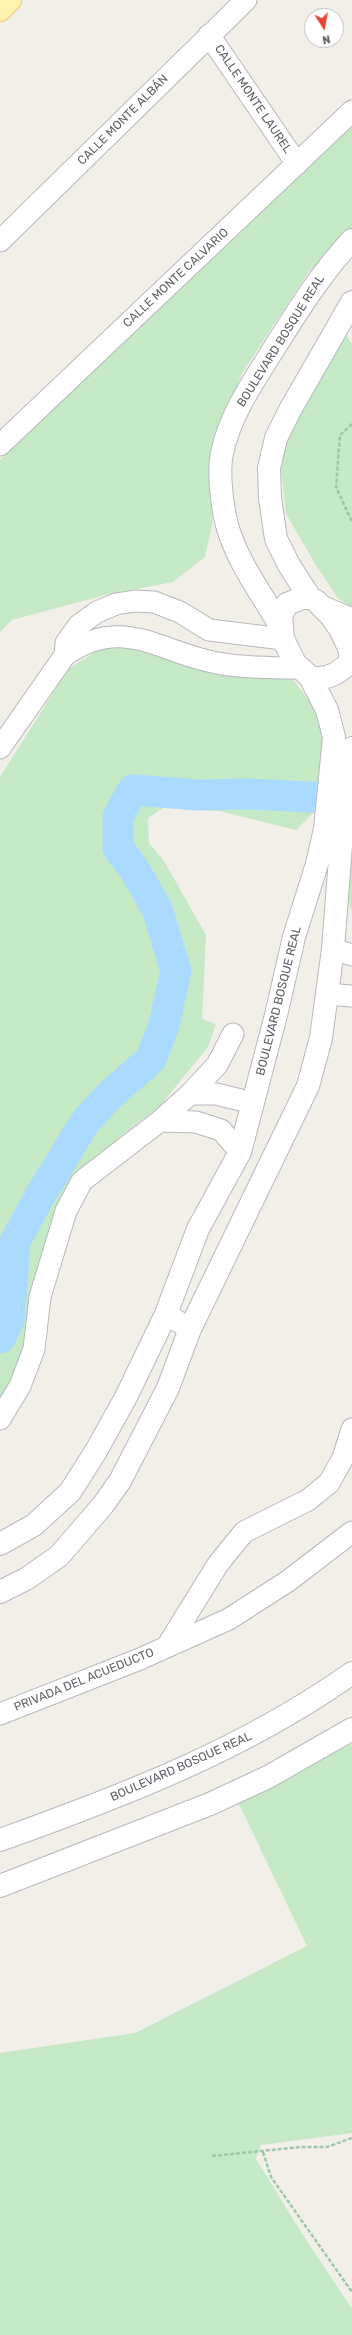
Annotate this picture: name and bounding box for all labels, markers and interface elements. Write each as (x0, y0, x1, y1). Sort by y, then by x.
north arrow (304, 8, 344, 48)
text: N (321, 32, 331, 46)
street label: CALLE MONTE LAUREL (211, 42, 295, 156)
street label: CALLE MONTE ALBÁN (75, 72, 171, 168)
street label: CALLE MONTE CALVARIO (120, 225, 232, 331)
street label: BOULEVARD BOSQUE REAL (234, 272, 328, 410)
street label: BOULEVARD BOSQUE REAL (253, 925, 305, 1077)
street label: PRIVADA DEL ACUEDUCTO (12, 1645, 156, 1715)
street label: BOULEVARD BOSQUE REAL (108, 1729, 254, 1805)

